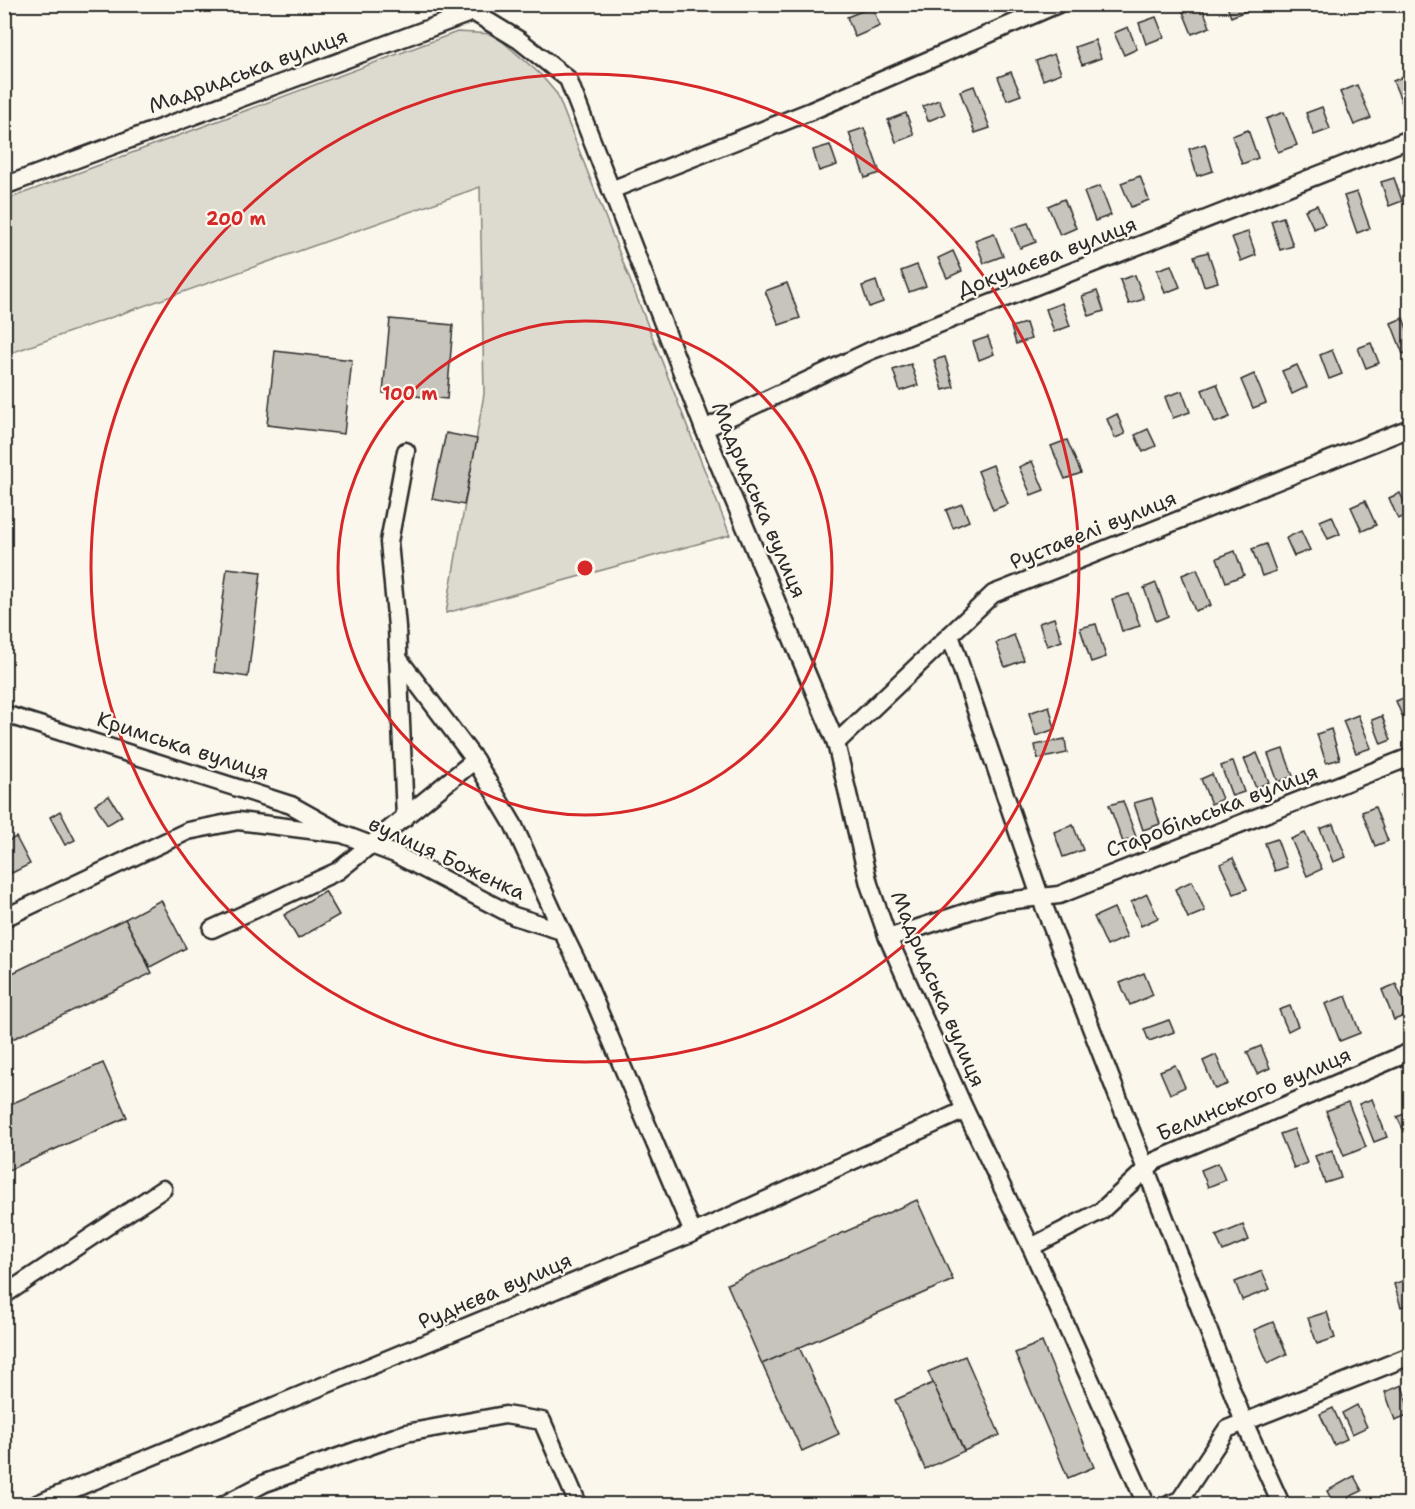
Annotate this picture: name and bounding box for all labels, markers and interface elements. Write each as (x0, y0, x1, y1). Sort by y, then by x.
street label: Мадридська вулиця (144, 22, 352, 120)
text: 200 m (206, 207, 267, 231)
street label: Докучаєва вулиця (953, 210, 1141, 304)
text: 100 m (382, 382, 438, 406)
street label: Мадридська вулиця (705, 398, 813, 602)
street label: Руставелі вулиця (1006, 484, 1180, 576)
centre of rings (575, 558, 595, 578)
street label: Кримська вулиця (93, 705, 273, 787)
street label: Старобільська вулиця (1102, 758, 1322, 864)
street label: вулиця Боженка (364, 809, 530, 907)
street label: Мадридська вулиця (884, 887, 992, 1091)
street label: Белинського вулиця (1153, 1040, 1355, 1148)
street label: Руднєва вулиця (414, 1246, 576, 1336)

